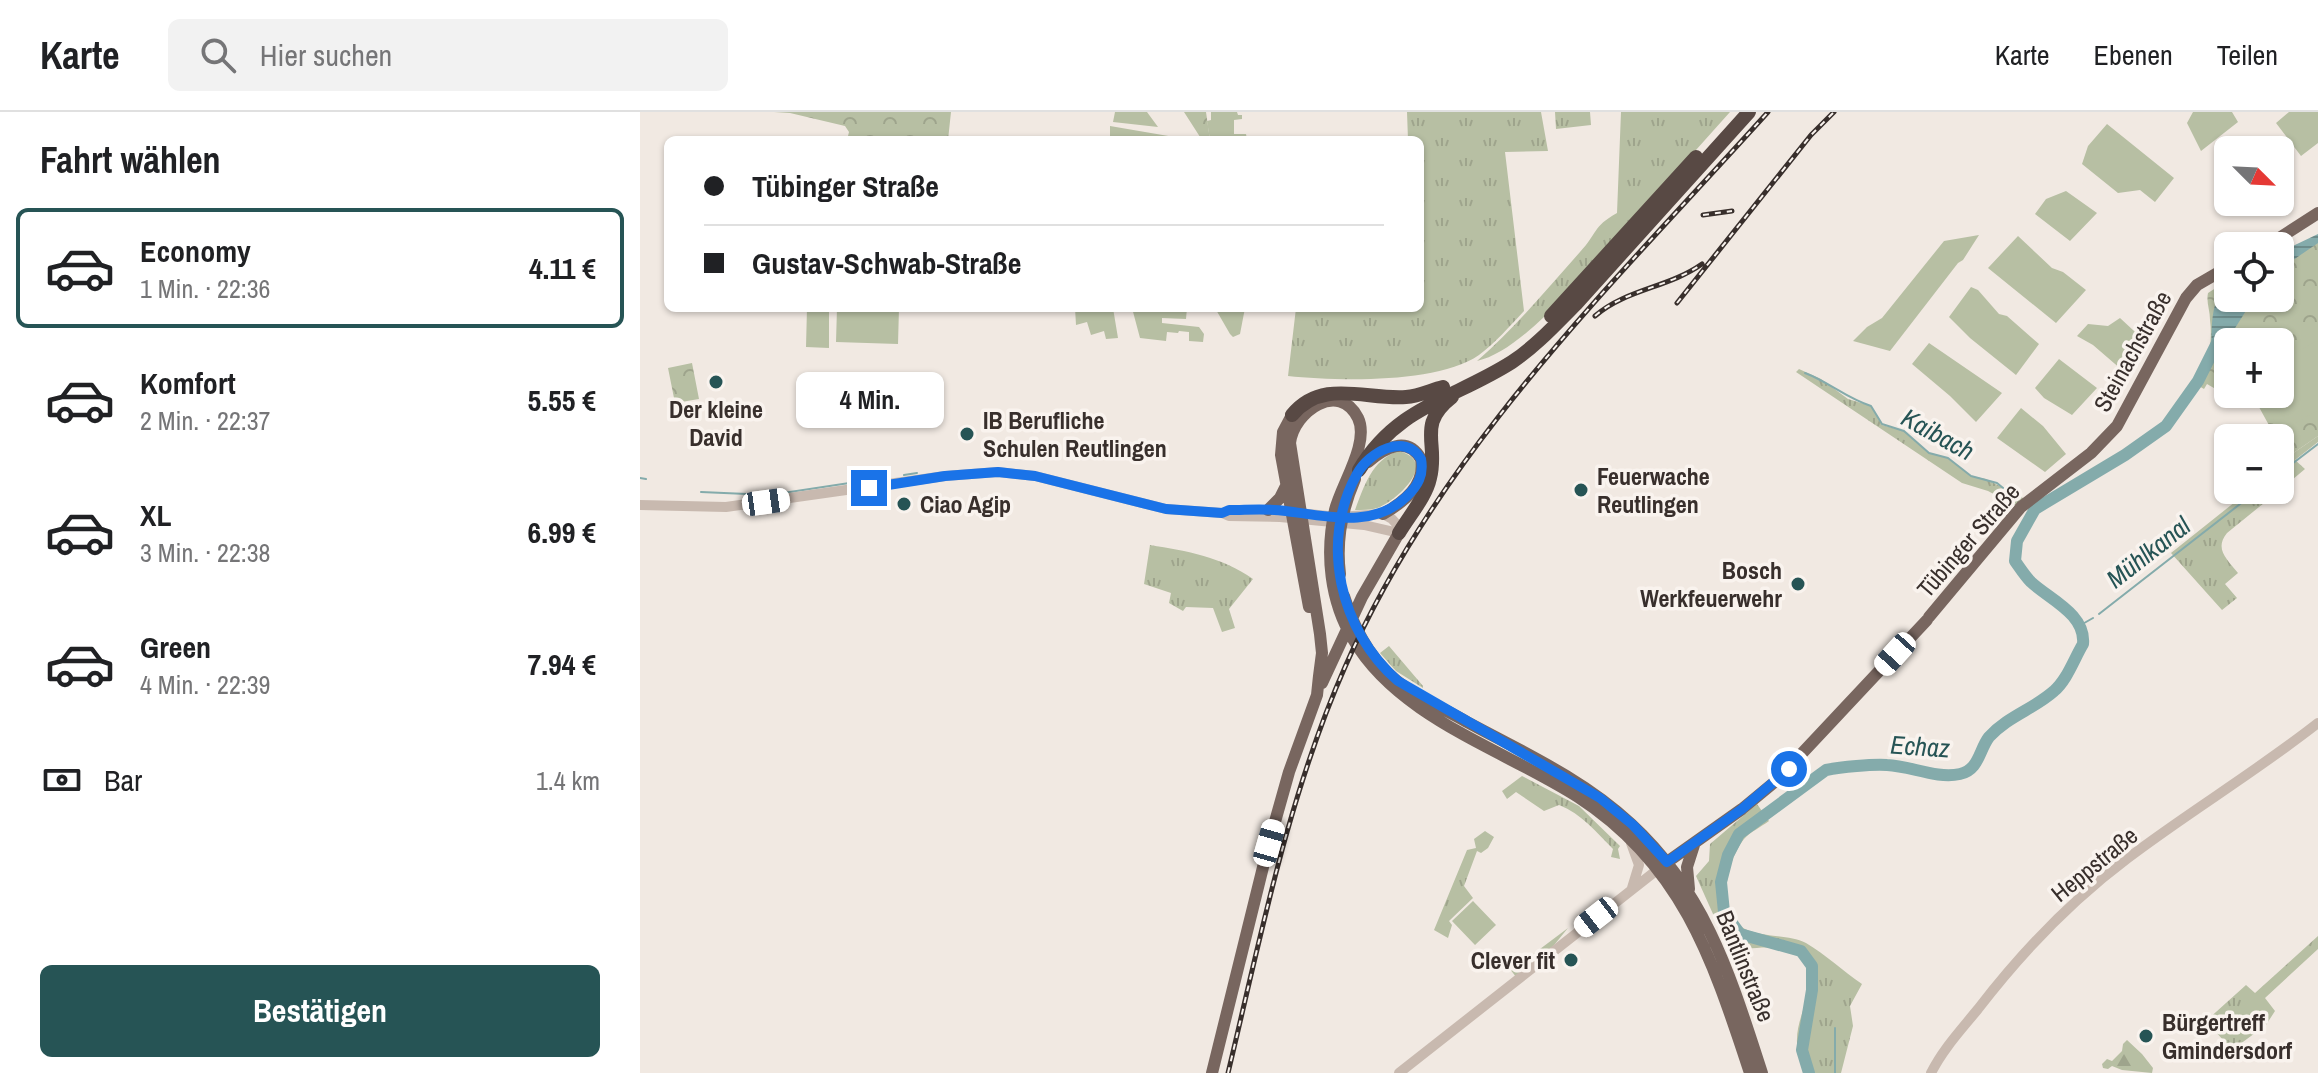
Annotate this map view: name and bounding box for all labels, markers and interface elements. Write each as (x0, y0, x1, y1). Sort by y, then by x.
search box (168, 19, 728, 91)
text: Karte (40, 30, 120, 81)
icon: search (196, 33, 240, 77)
text: Hier suchen (260, 35, 392, 75)
text: Karte (1995, 36, 2050, 74)
text: Ebenen (2094, 36, 2173, 74)
text: Teilen (2217, 36, 2278, 74)
text: Fahrt wählen (40, 136, 221, 184)
north arrow (2214, 136, 2294, 216)
map controls (2214, 136, 2294, 504)
text: Tübinger Straße (752, 166, 939, 206)
text: Economy (140, 231, 251, 271)
icon: car (44, 232, 116, 304)
button: locate (2214, 232, 2294, 312)
text: Gustav-Schwab-Straße (752, 243, 1021, 283)
text: 4.11 € (529, 248, 596, 288)
text: 1 Min. · 22:36 (140, 271, 270, 306)
street label: Steinachstraße (2086, 285, 2178, 417)
button: + (2214, 328, 2294, 408)
text: Komfort (140, 363, 236, 403)
icon: car (44, 364, 116, 436)
callout: 4 Min. (795, 372, 943, 428)
marker: Der kleine David (707, 373, 725, 391)
text: 5.55 € (528, 380, 596, 420)
text: 4 Min. (840, 382, 900, 417)
place label: Der kleine David (669, 393, 763, 453)
water label: Kaibach (1895, 400, 1981, 468)
text: 2 Min. · 22:37 (140, 403, 270, 438)
place label: IB Berufliche Schulen Reutlingen (983, 404, 1167, 464)
button: − (2214, 424, 2294, 504)
marker: IB Berufliche Schulen Reutlingen (958, 425, 976, 443)
place label: Feuerwache Reutlingen (1597, 460, 1710, 520)
route end (851, 470, 887, 506)
street label: Tübinger Straße (1909, 476, 2027, 604)
marker: Feuerwache Reutlingen (1572, 481, 1590, 499)
car (741, 487, 791, 517)
place label: Ciao Agip (920, 488, 1011, 520)
text: XL (140, 495, 171, 535)
marker: Ciao Agip (895, 495, 913, 513)
icon: car (44, 496, 116, 568)
water label: Mühlkanal (2099, 508, 2198, 596)
text: 6.99 € (528, 512, 596, 552)
text: 3 Min. · 22:38 (140, 535, 270, 570)
place label: Bosch Werkfeuerwehr (1640, 554, 1782, 614)
marker: Bosch Werkfeuerwehr (1789, 575, 1807, 593)
text: Green (140, 627, 211, 667)
icon: car (44, 628, 116, 700)
car (1870, 628, 1920, 680)
text: 7.94 € (528, 644, 596, 684)
text: 4 Min. · 22:39 (140, 667, 270, 702)
water label: Echaz (1889, 726, 1951, 766)
route start (1771, 751, 1807, 787)
icon: cash (40, 758, 84, 802)
text: Bar (104, 760, 142, 800)
text: 1.4 km (536, 763, 600, 798)
car (1251, 817, 1287, 869)
street label: Heppstraße (2044, 819, 2144, 909)
car (1570, 893, 1622, 941)
street label: Bantlinstraße (1709, 906, 1783, 1026)
place label: Clever fit (1471, 944, 1555, 976)
marker: Clever fit (1562, 951, 1580, 969)
button: Bestätigen (40, 965, 600, 1057)
place label: Bürgertreff Gmindersdorf (2162, 1006, 2293, 1066)
marker: Bürgertreff Gmindersdorf (2137, 1027, 2155, 1045)

